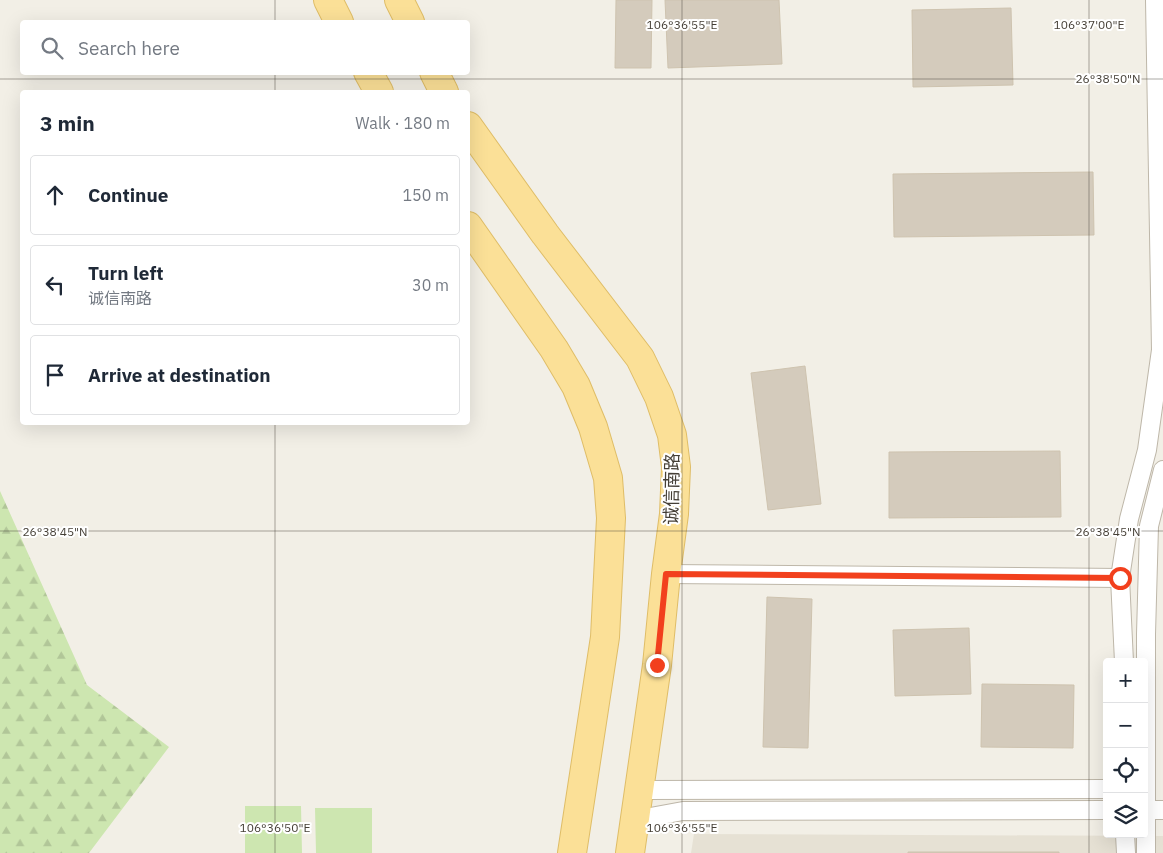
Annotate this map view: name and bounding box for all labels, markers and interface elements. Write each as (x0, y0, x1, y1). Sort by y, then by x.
text: 106°36'55"E (647, 17, 717, 32)
text: 106°37'00"E (1054, 17, 1124, 32)
search box (20, 20, 470, 75)
icon: search (38, 34, 66, 62)
text: Search here (78, 36, 180, 60)
text: 26°38'50"N (1075, 71, 1141, 86)
text: 3 min (40, 109, 95, 137)
text: Walk · 180 m (355, 113, 450, 133)
icon: ahead (41, 181, 69, 209)
text: Continue (88, 183, 168, 207)
text: 150 m (402, 185, 449, 205)
text: Turn left (88, 261, 164, 285)
icon: left (41, 271, 69, 299)
text: 30 m (412, 275, 449, 295)
text: 诚信南路 (88, 288, 152, 308)
icon: arrive (41, 361, 69, 389)
text: Arrive at destination (88, 363, 271, 387)
street label: 诚信南路 (659, 453, 684, 525)
text: 26°38'45"N (22, 524, 88, 539)
text: 26°38'45"N (1075, 524, 1141, 539)
route start (1109, 567, 1132, 590)
route end (646, 654, 669, 677)
map controls (1103, 658, 1148, 838)
button: + (1103, 658, 1148, 703)
button: − (1103, 703, 1148, 748)
button: locate (1103, 748, 1148, 793)
button: layers (1103, 793, 1148, 838)
text: 106°36'50"E (240, 820, 310, 835)
text: 106°36'55"E (647, 820, 717, 835)

